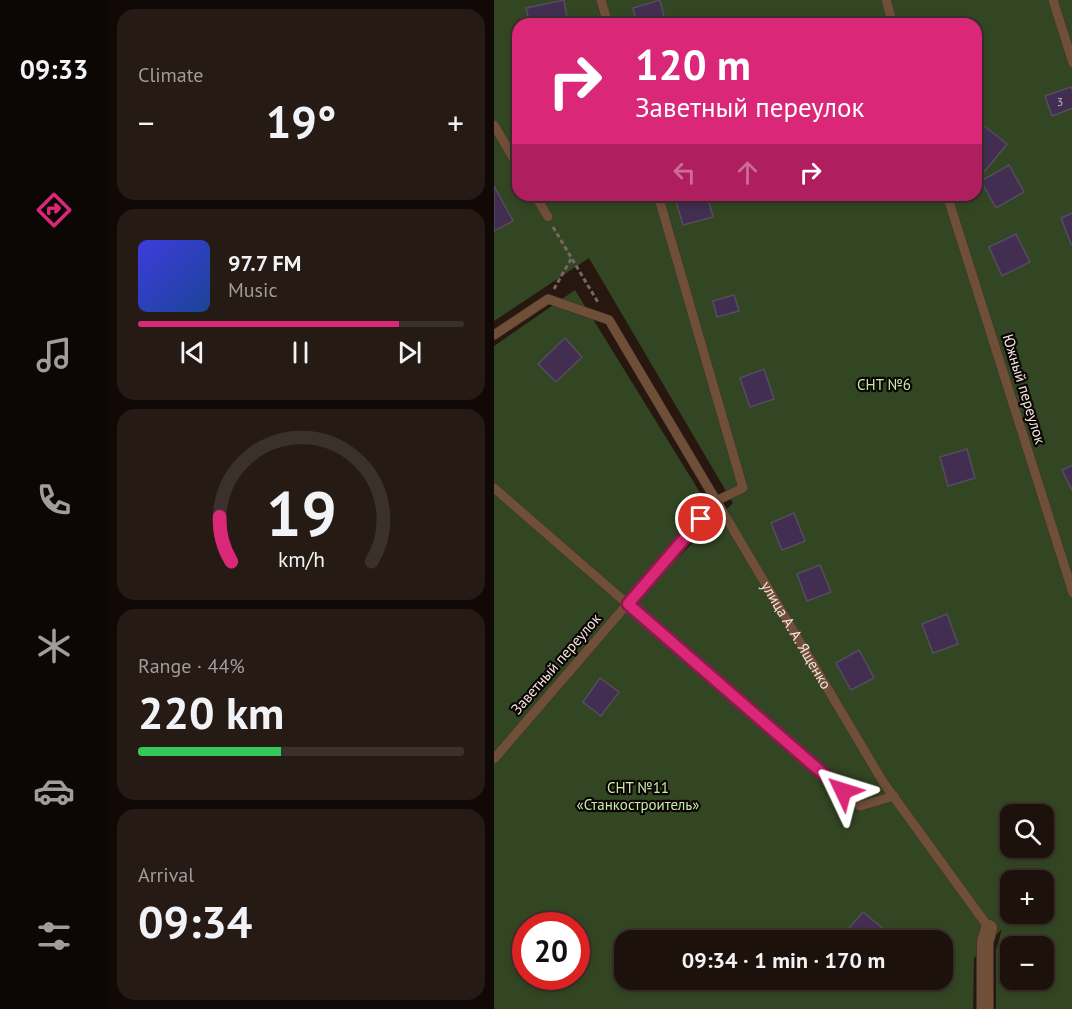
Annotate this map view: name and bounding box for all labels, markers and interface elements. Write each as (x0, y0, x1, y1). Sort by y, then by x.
text: 120 m (635, 37, 751, 92)
icon: right (536, 42, 614, 120)
text: 09:33 (20, 52, 88, 86)
text: Climate (138, 62, 204, 88)
text: Заветный переулок (635, 90, 864, 124)
text: 19° (266, 92, 336, 150)
house number: 3 (1057, 94, 1063, 109)
text: − (138, 101, 155, 144)
text: + (447, 101, 464, 144)
icon: left (668, 156, 701, 189)
icon: ahead (731, 156, 764, 189)
icon: right (794, 156, 827, 189)
icon: directions (33, 189, 75, 231)
text: 97.7 FM (228, 249, 301, 277)
text: Music (228, 277, 277, 303)
street label: Южный переулок (999, 331, 1050, 447)
icon: music (33, 334, 75, 376)
icon: previous (176, 336, 209, 369)
icon: pause (284, 336, 317, 369)
icon: next (393, 336, 426, 369)
park label: СНТ №6 (857, 375, 911, 394)
text: 19 (266, 472, 336, 553)
icon: phone (33, 479, 75, 521)
pin (675, 493, 726, 544)
icon: arrive (684, 502, 717, 535)
text: km/h (277, 545, 324, 573)
street label: улица А. А. Ященко (757, 578, 836, 693)
street label: Заветный переулок (507, 609, 605, 718)
icon: climate (33, 625, 75, 667)
text: Range · 44% (138, 653, 245, 679)
text: 220 km (138, 683, 284, 741)
position arrow (811, 759, 875, 823)
icon: car (33, 770, 75, 812)
park label: СНТ №11 «Станкостроитель» (577, 778, 699, 814)
map controls (1000, 804, 1054, 990)
button: search (1000, 804, 1054, 858)
text: Arrival (138, 862, 194, 888)
button: + (1000, 870, 1054, 924)
text: 09:34 (138, 892, 252, 950)
speed limit sign: 20 (512, 912, 590, 990)
icon: filters (33, 915, 75, 957)
button: − (1000, 936, 1054, 990)
text: 09:34 · 1 min · 170 m (682, 946, 885, 974)

